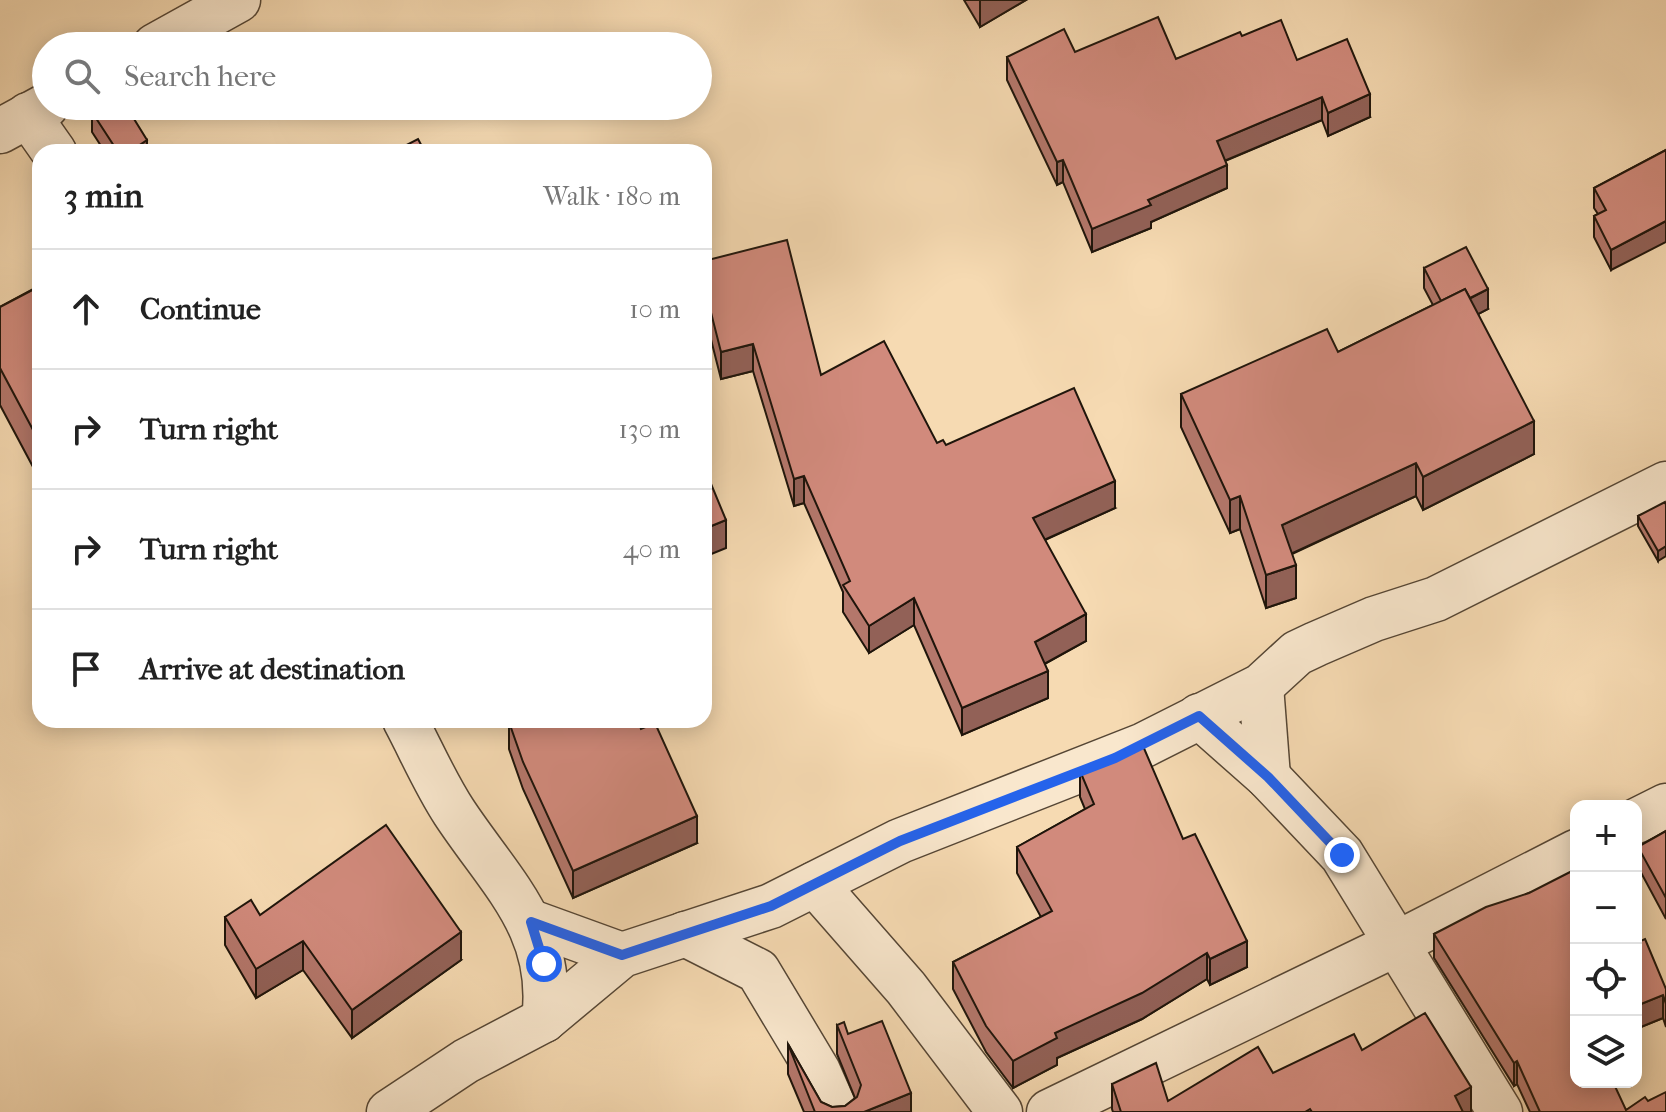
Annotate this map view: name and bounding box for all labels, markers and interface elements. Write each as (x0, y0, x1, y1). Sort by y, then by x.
search box (32, 32, 712, 120)
icon: search (60, 54, 104, 98)
text: Search here (124, 59, 276, 94)
text: 3 min (64, 176, 143, 216)
text: Walk · 180 m (543, 181, 680, 212)
icon: ahead (64, 287, 108, 331)
text: Continue (140, 292, 261, 327)
text: 10 m (629, 294, 680, 325)
icon: right (64, 407, 108, 451)
text: Turn right (140, 412, 278, 447)
text: 130 m (619, 414, 680, 445)
icon: right (64, 527, 108, 571)
text: Turn right (140, 532, 278, 567)
text: 40 m (623, 534, 680, 565)
icon: arrive (64, 647, 108, 691)
text: Arrive at destination (140, 652, 405, 687)
map controls (1570, 800, 1642, 1088)
button: + (1570, 800, 1642, 872)
route end (1324, 837, 1360, 873)
button: − (1570, 872, 1642, 944)
button: locate (1570, 944, 1642, 1016)
route start (526, 946, 562, 982)
button: layers (1570, 1016, 1642, 1088)

